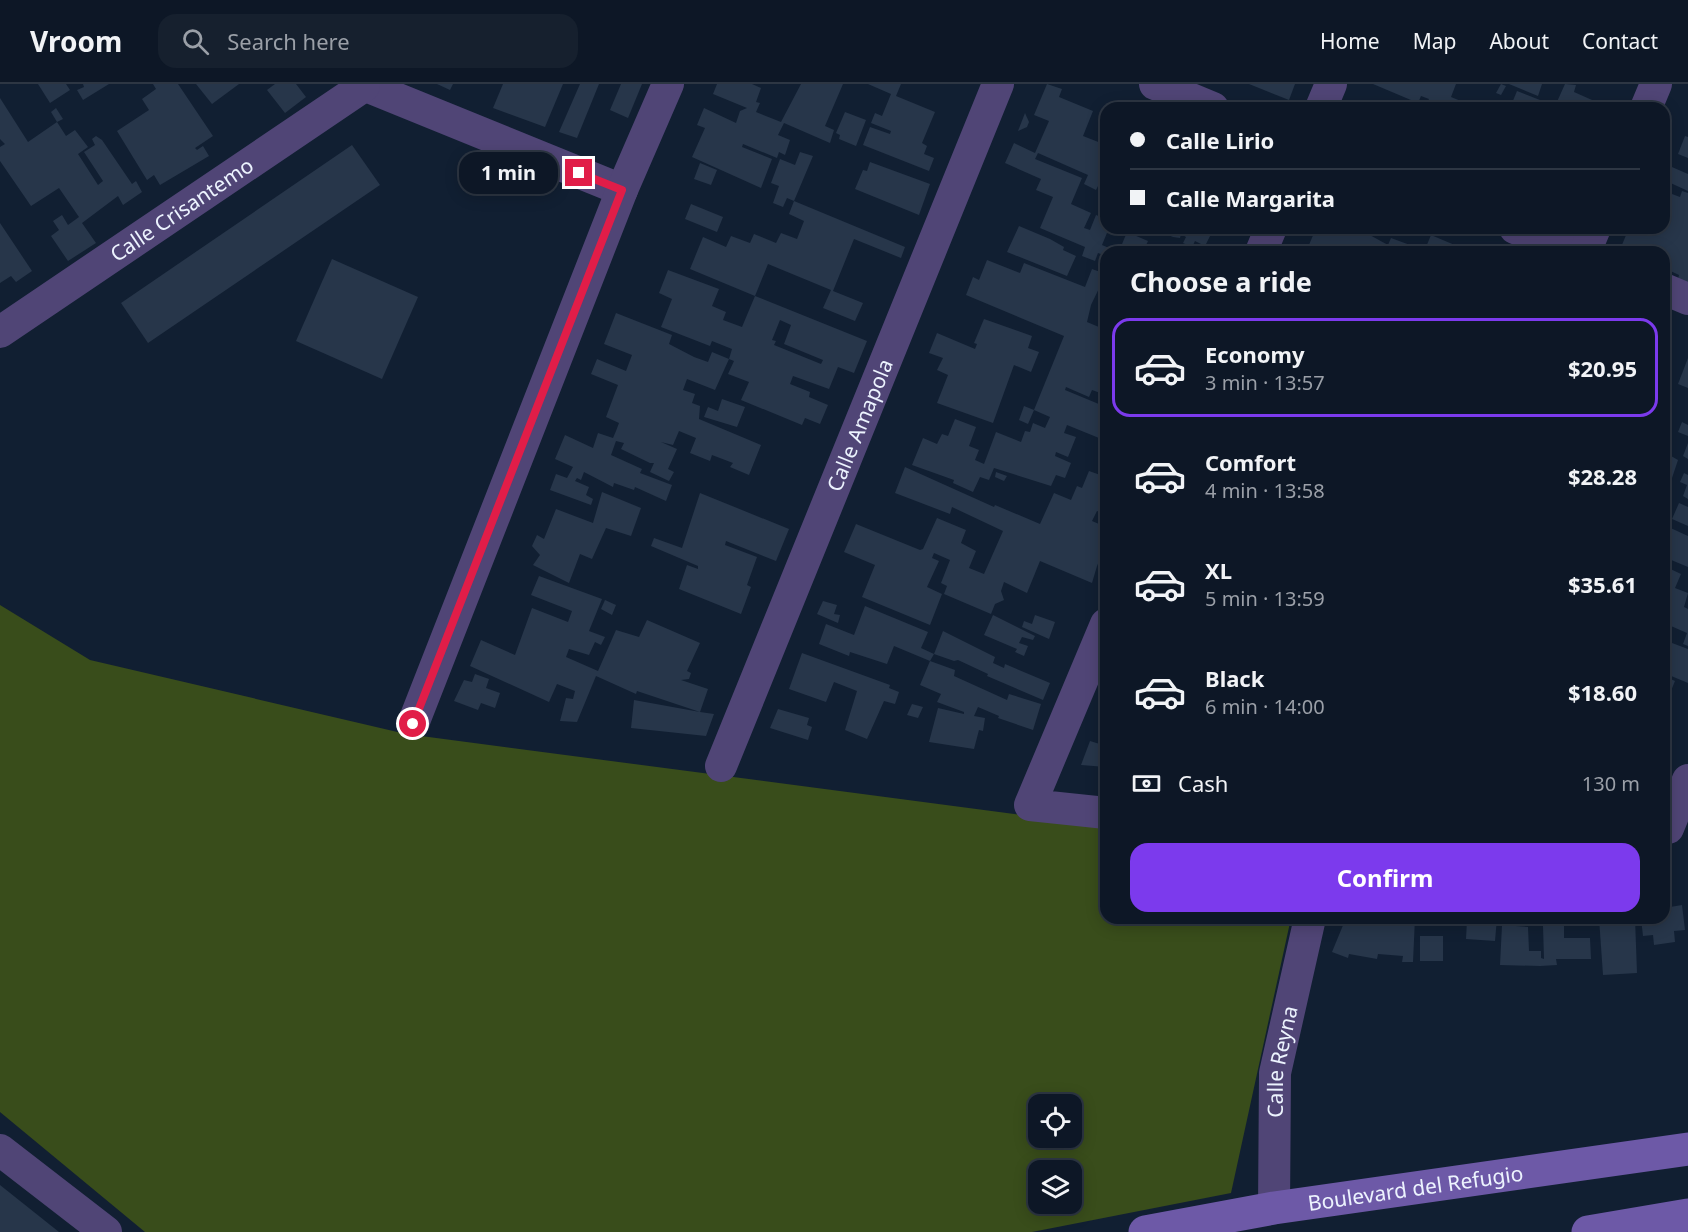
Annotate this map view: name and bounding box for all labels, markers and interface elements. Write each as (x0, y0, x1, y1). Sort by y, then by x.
search box (158, 14, 578, 68)
text: Vroom (30, 22, 122, 60)
icon: search (179, 25, 212, 58)
text: Search here (227, 26, 350, 56)
text: Home (1320, 27, 1380, 55)
text: Map (1413, 27, 1456, 55)
text: About (1489, 27, 1549, 55)
text: Contact (1582, 27, 1658, 55)
text: Calle Lirio (1166, 125, 1274, 155)
street label: Calle Crisantemo (104, 151, 259, 268)
callout: 1 min (459, 152, 558, 194)
text: 1 min (481, 159, 536, 186)
route end (565, 159, 592, 186)
text: Calle Margarita (1166, 183, 1335, 213)
text: Choose a ride (1130, 263, 1312, 300)
text: Economy (1205, 339, 1304, 369)
icon: car (1133, 341, 1187, 395)
text: $20.95 (1568, 353, 1637, 383)
street label: Calle Amapola (820, 354, 899, 496)
text: 3 min · 13:57 (1205, 369, 1325, 396)
text: Comfort (1205, 447, 1296, 477)
icon: car (1133, 449, 1187, 503)
text: $28.28 (1568, 461, 1637, 491)
text: 4 min · 13:58 (1205, 477, 1325, 504)
text: XL (1205, 555, 1232, 585)
icon: car (1133, 557, 1187, 611)
text: $35.61 (1568, 569, 1637, 599)
text: 5 min · 13:59 (1205, 585, 1325, 612)
text: Black (1205, 663, 1264, 693)
icon: car (1133, 665, 1187, 719)
text: $18.60 (1568, 677, 1637, 707)
text: 6 min · 14:00 (1205, 693, 1325, 720)
route start (399, 710, 426, 737)
icon: cash (1130, 767, 1163, 800)
text: Cash (1178, 768, 1228, 798)
text: 130 m (1582, 770, 1640, 797)
button: Confirm (1130, 843, 1640, 912)
street label: Calle Reyna (1261, 1003, 1304, 1118)
map controls (1028, 1094, 1082, 1214)
button: locate (1028, 1094, 1082, 1148)
street label: Boulevard del Refugio (1306, 1159, 1525, 1217)
button: layers (1028, 1160, 1082, 1214)

